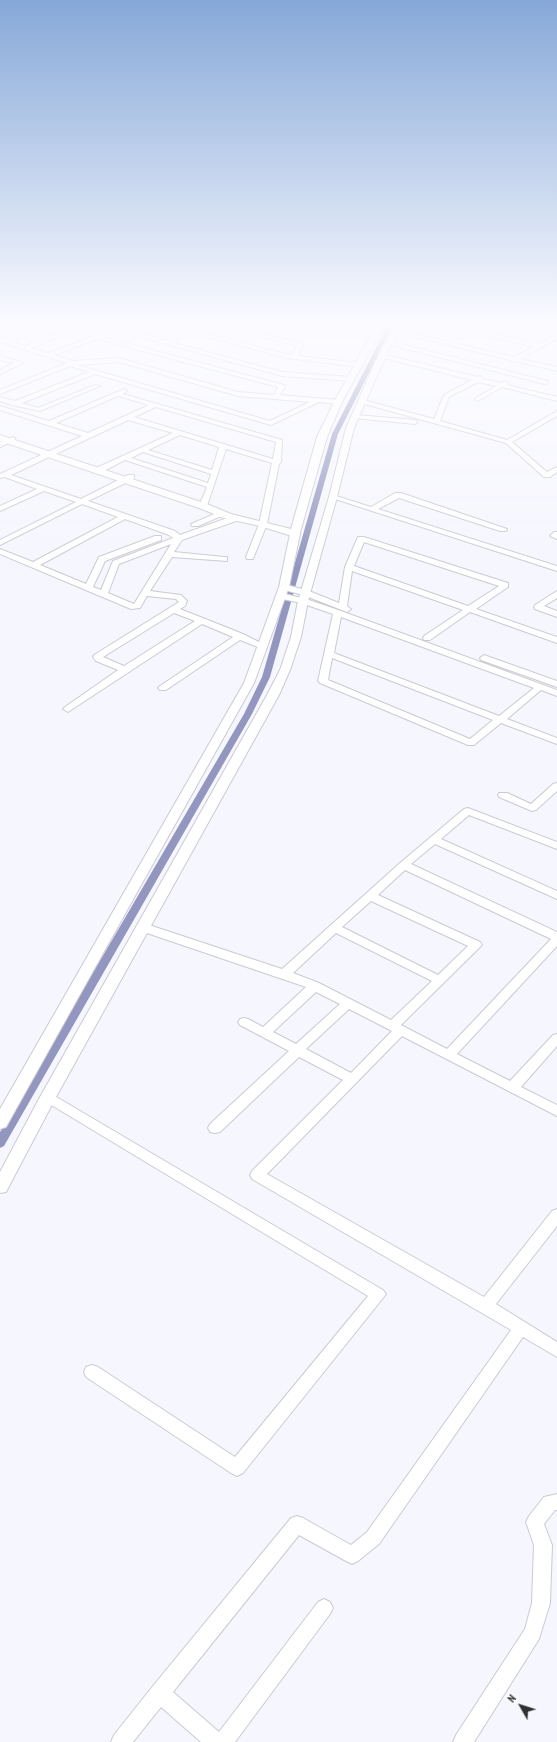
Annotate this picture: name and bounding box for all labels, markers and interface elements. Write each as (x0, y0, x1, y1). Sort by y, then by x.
north arrow (501, 1686, 541, 1726)
text: N (504, 1692, 519, 1705)

